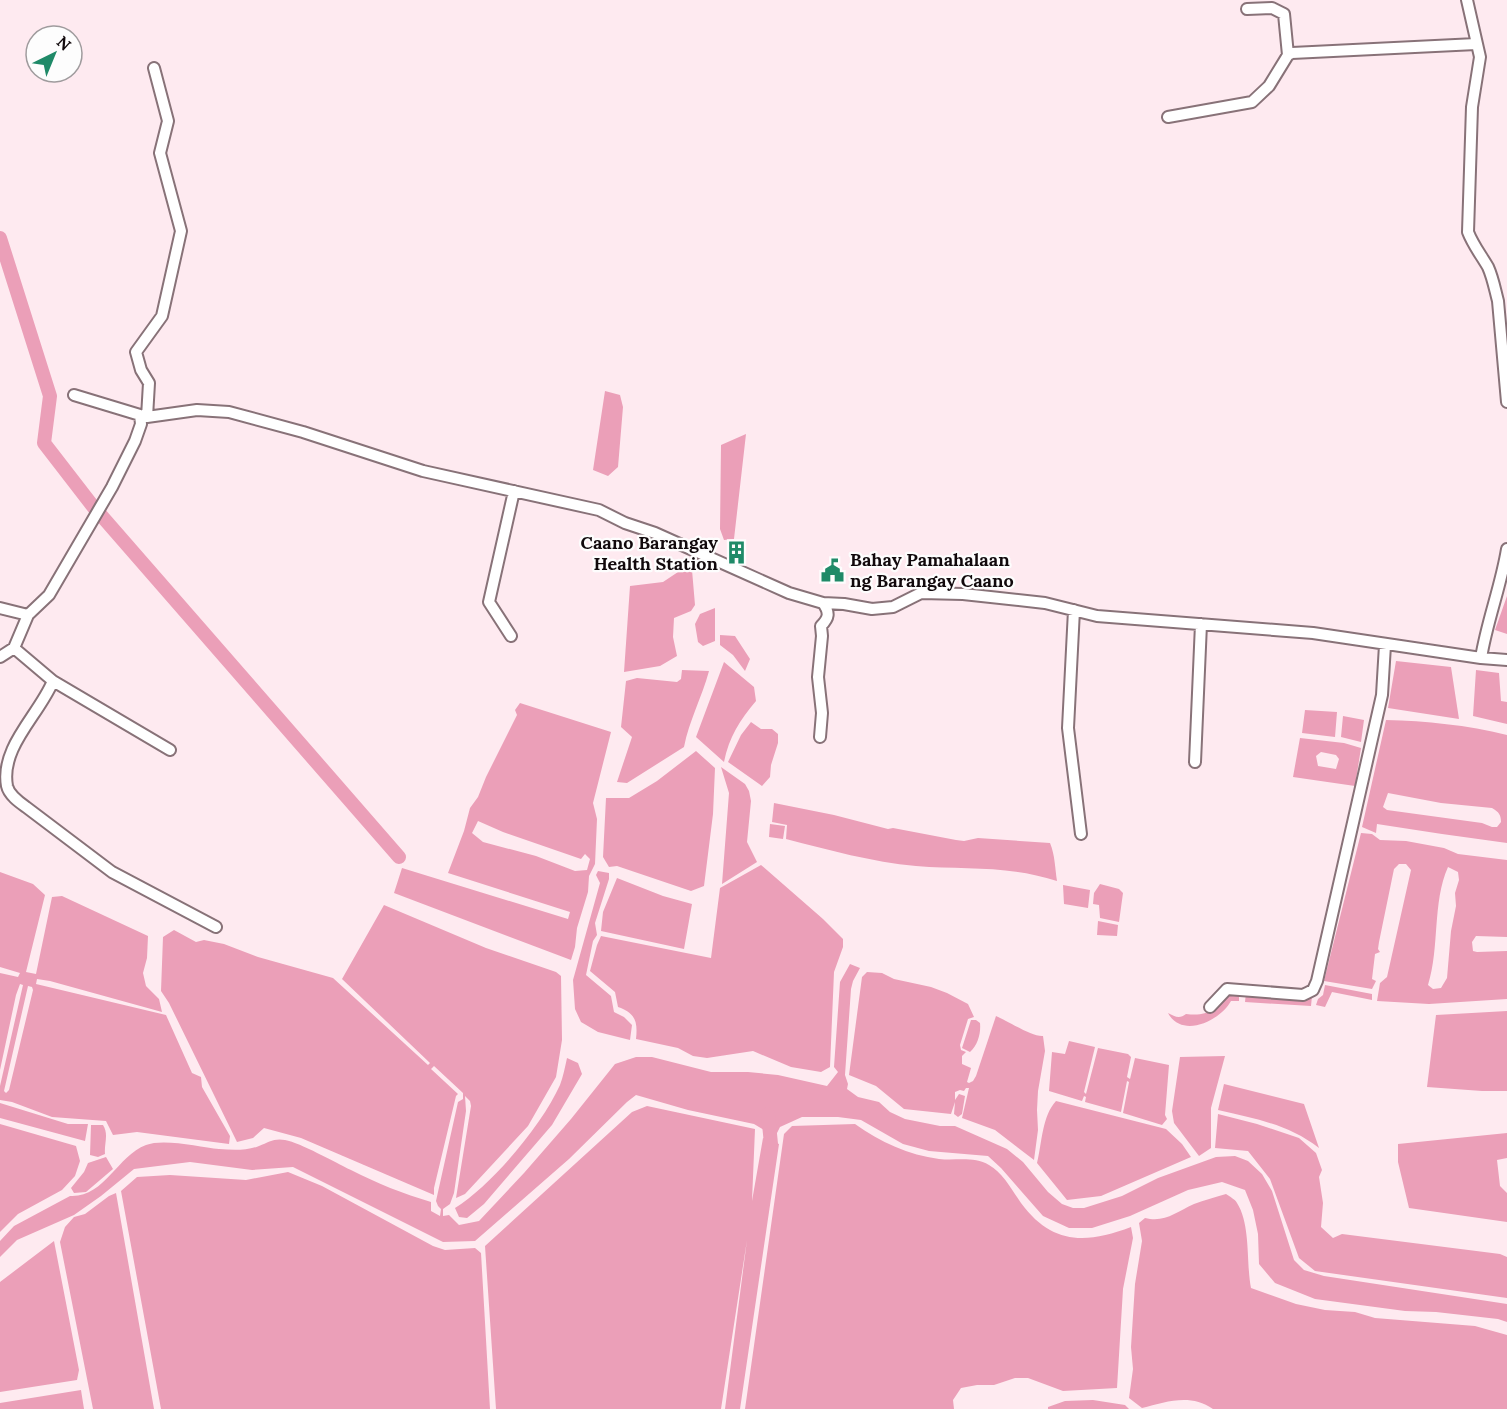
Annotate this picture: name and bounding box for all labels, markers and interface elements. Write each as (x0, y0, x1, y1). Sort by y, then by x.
north arrow (24, 24, 84, 84)
text: N (53, 31, 76, 55)
place label: Caano Barangay Health Station (581, 531, 719, 575)
building icon: Caano Barangay Health Station (723, 540, 749, 566)
place label: Bahay Pamahalaan ng Barangay Caano (850, 548, 1014, 592)
public building icon: Bahay Pamahalaan ng Barangay Caano (819, 557, 845, 583)

